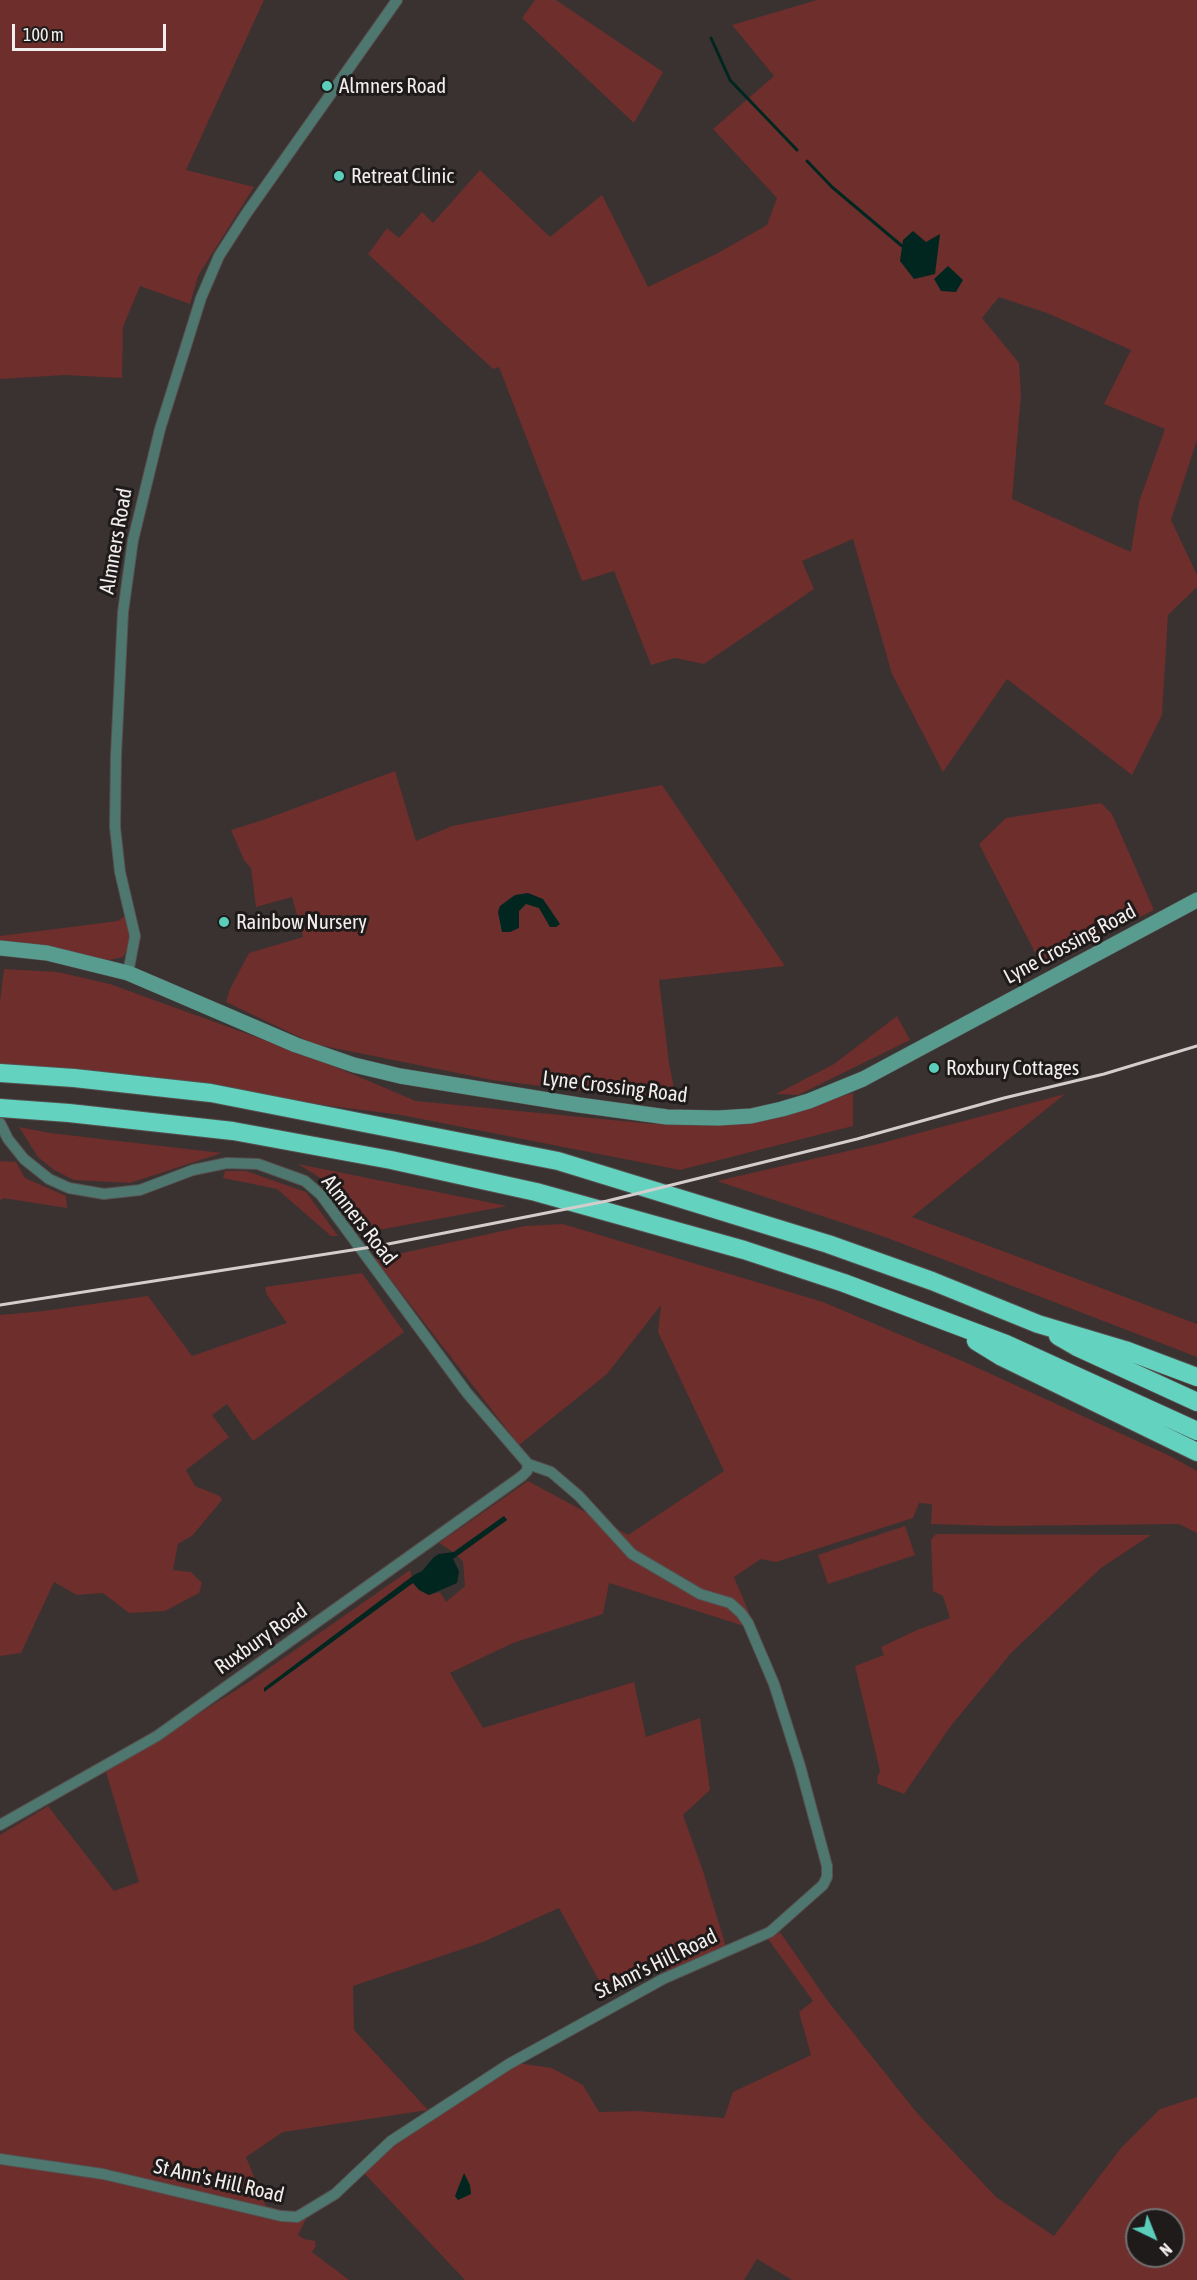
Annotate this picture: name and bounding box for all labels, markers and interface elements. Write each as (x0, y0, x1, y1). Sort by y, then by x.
scale bar (15, 12, 170, 50)
text: 100 m (23, 24, 64, 45)
place label: Almners Road (339, 73, 446, 99)
marker: Almners Road (320, 79, 334, 93)
place label: Retreat Clinic (351, 163, 454, 189)
marker: Retreat Clinic (332, 169, 346, 183)
street label: Almners Road (94, 486, 138, 596)
street label: Lyne Crossing Road (1000, 899, 1140, 989)
place label: Rainbow Nursery (236, 909, 367, 935)
marker: Rainbow Nursery (217, 915, 231, 929)
place label: Roxbury Cottages (946, 1055, 1079, 1081)
marker: Roxbury Cottages (927, 1061, 941, 1075)
street label: Lyne Crossing Road (541, 1066, 689, 1108)
street label: Almners Road (316, 1170, 402, 1270)
street label: Ruxbury Road (210, 1598, 312, 1680)
street label: St Ann's Hill Road (591, 1924, 721, 2004)
street label: St Ann's Hill Road (151, 2154, 287, 2208)
north arrow (1125, 2208, 1185, 2268)
text: N (1156, 2240, 1176, 2260)

